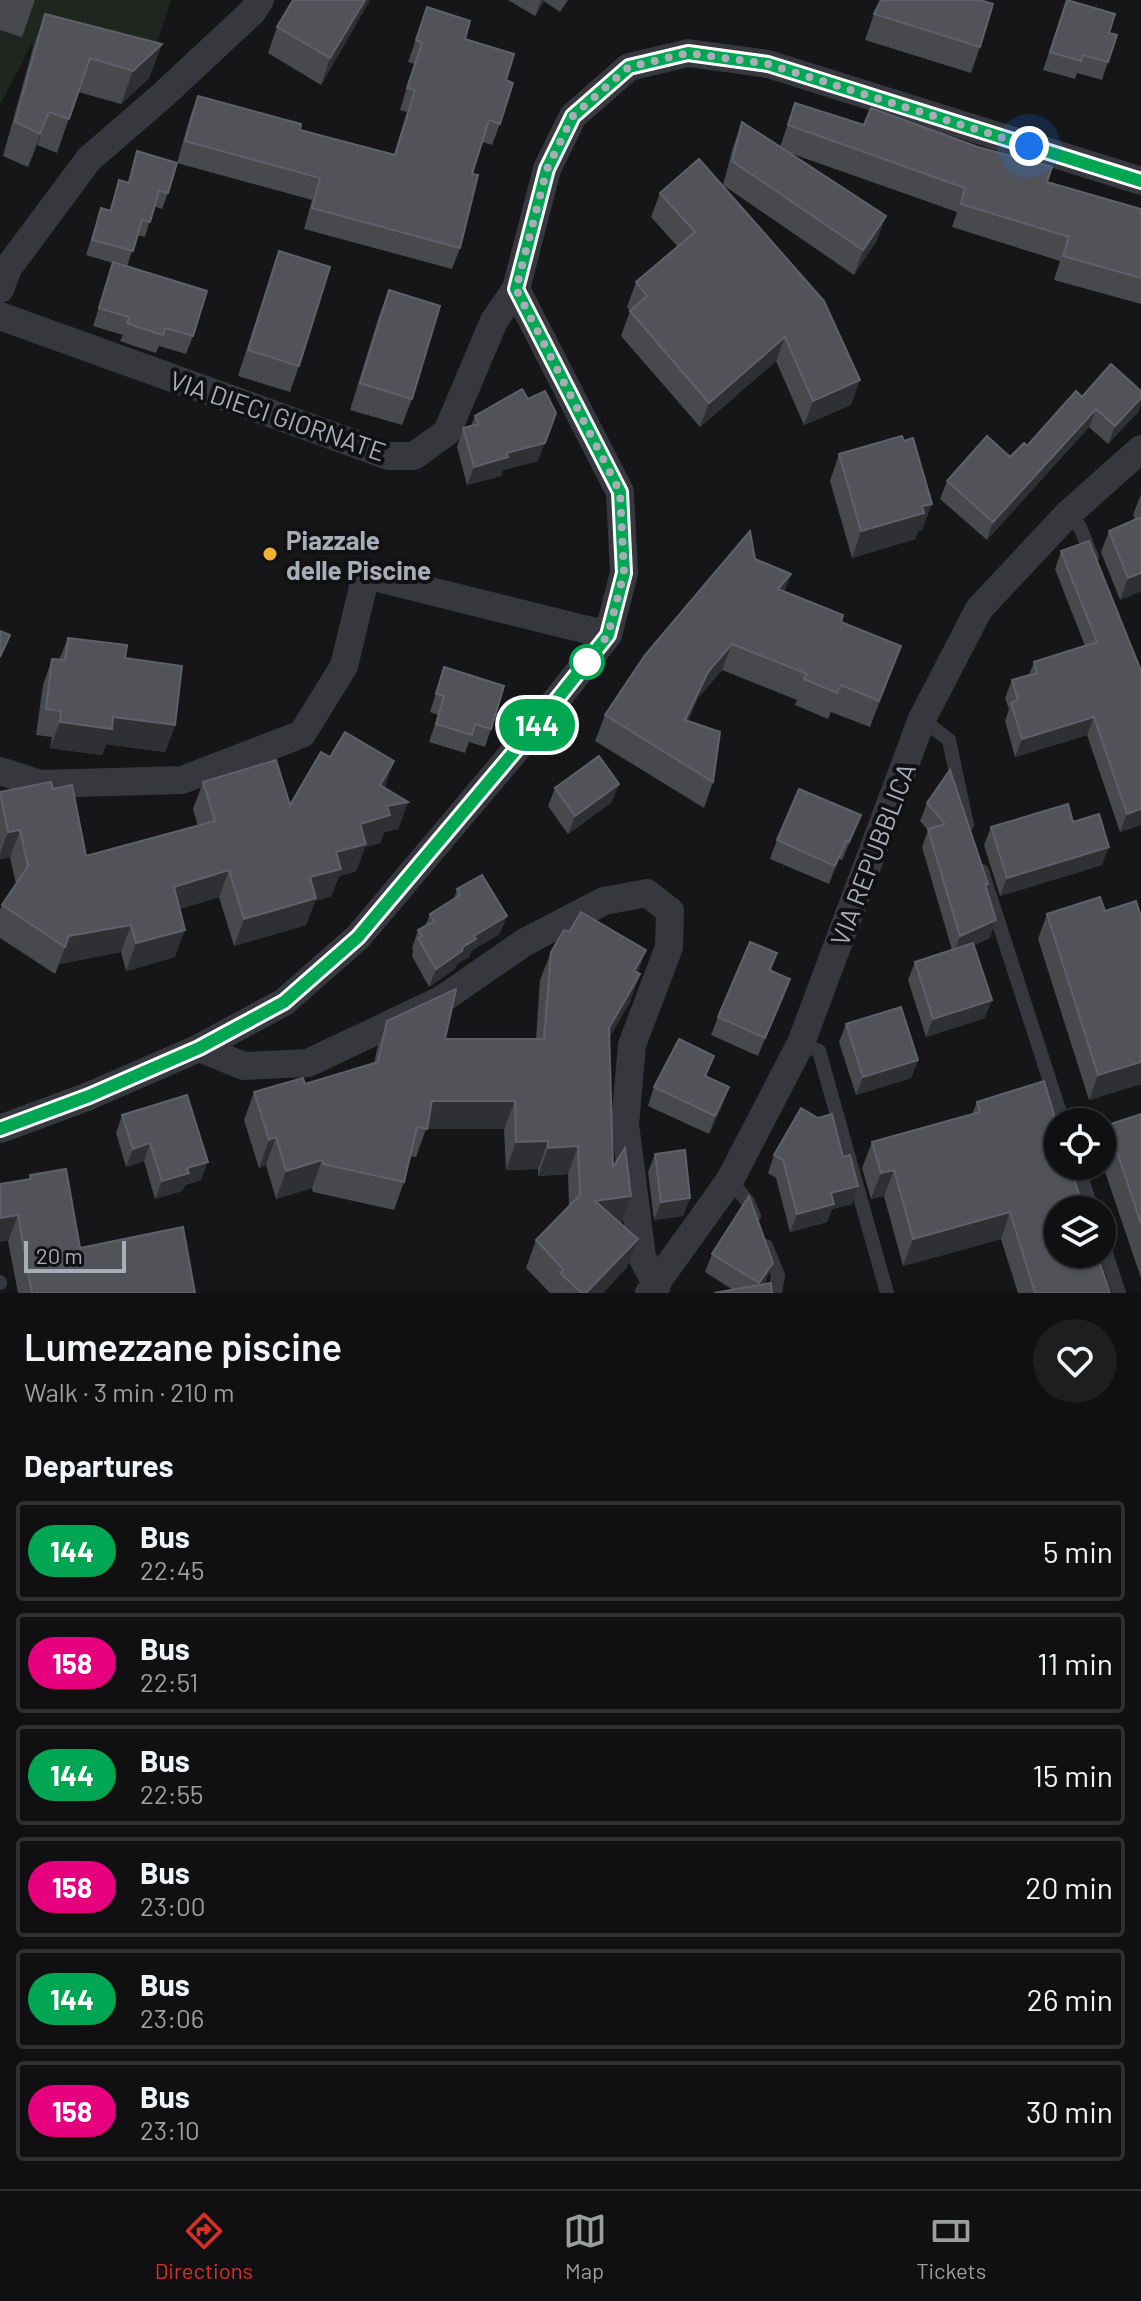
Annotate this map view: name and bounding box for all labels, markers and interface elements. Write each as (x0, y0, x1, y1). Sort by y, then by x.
your location (1009, 126, 1049, 166)
street label: VIA DIECI GIORNATE (166, 364, 390, 466)
place label: Piazzale delle Piscine (286, 524, 431, 585)
marker: Piazzale delle Piscine (261, 545, 279, 563)
unlabelled marker (570, 645, 604, 679)
line badge: 144 (491, 699, 583, 751)
text: 144 (515, 708, 559, 742)
street label: VIA REPUBBLICA (823, 759, 921, 949)
map controls (1044, 1108, 1116, 1268)
button: locate (1044, 1108, 1116, 1180)
button: layers (1044, 1196, 1116, 1268)
scale bar (24, 1237, 126, 1273)
text: 20 m (36, 1242, 83, 1268)
button: heart (1033, 1319, 1117, 1403)
text: Lumezzane piscine (24, 1323, 342, 1369)
text: Walk · 3 min · 210 m (24, 1376, 234, 1407)
text: Departures (24, 1447, 174, 1483)
text: Bus (140, 1518, 190, 1554)
text: 5 min (1043, 1533, 1113, 1569)
text: 144 (50, 1534, 94, 1568)
text: 22:45 (140, 1554, 204, 1585)
text: Bus (140, 1630, 190, 1666)
text: 11 min (1037, 1645, 1113, 1681)
text: 158 (52, 1646, 92, 1680)
text: 22:51 (140, 1666, 198, 1697)
text: Bus (140, 1742, 190, 1778)
text: 15 min (1032, 1757, 1113, 1793)
text: 144 (50, 1758, 94, 1792)
text: 22:55 (140, 1778, 203, 1809)
text: Bus (140, 1854, 190, 1890)
text: 20 min (1025, 1869, 1113, 1905)
text: 158 (52, 1870, 92, 1904)
text: 23:00 (140, 1890, 205, 1921)
text: Bus (140, 1966, 190, 2002)
text: 26 min (1027, 1981, 1113, 2017)
text: 144 (50, 1982, 94, 2016)
text: 23:06 (140, 2002, 204, 2033)
text: Bus (140, 2078, 190, 2114)
text: 30 min (1026, 2093, 1113, 2129)
text: 158 (52, 2094, 92, 2128)
text: 23:10 (140, 2114, 200, 2145)
tab: Directions (155, 2209, 253, 2283)
tab: Map (563, 2209, 607, 2283)
tab: Tickets (916, 2209, 986, 2283)

